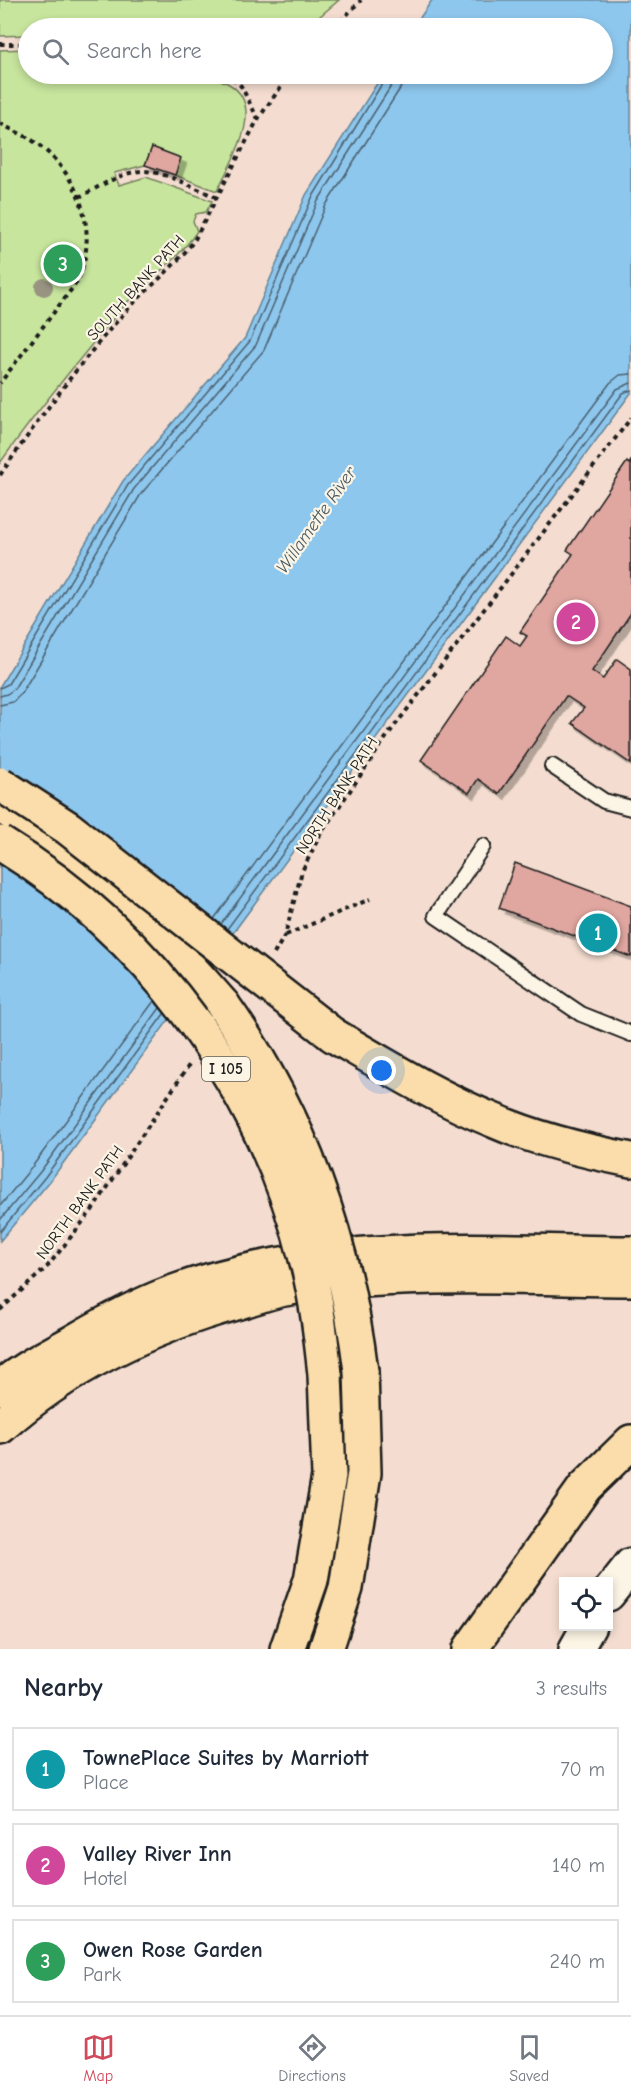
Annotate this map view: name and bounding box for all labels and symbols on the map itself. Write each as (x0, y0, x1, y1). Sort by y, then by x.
street label: SOUTH BANK PATH (84, 231, 188, 344)
pin: 3 (44, 242, 82, 286)
water label: Willamette River (272, 462, 361, 578)
pin: 2 (556, 600, 596, 644)
street label: NORTH BANK PATH (292, 734, 381, 857)
pin: 1 (578, 910, 618, 956)
your location (367, 1056, 396, 1085)
road number: I 105 (202, 1057, 250, 1081)
street label: NORTH BANK PATH (33, 1142, 127, 1263)

